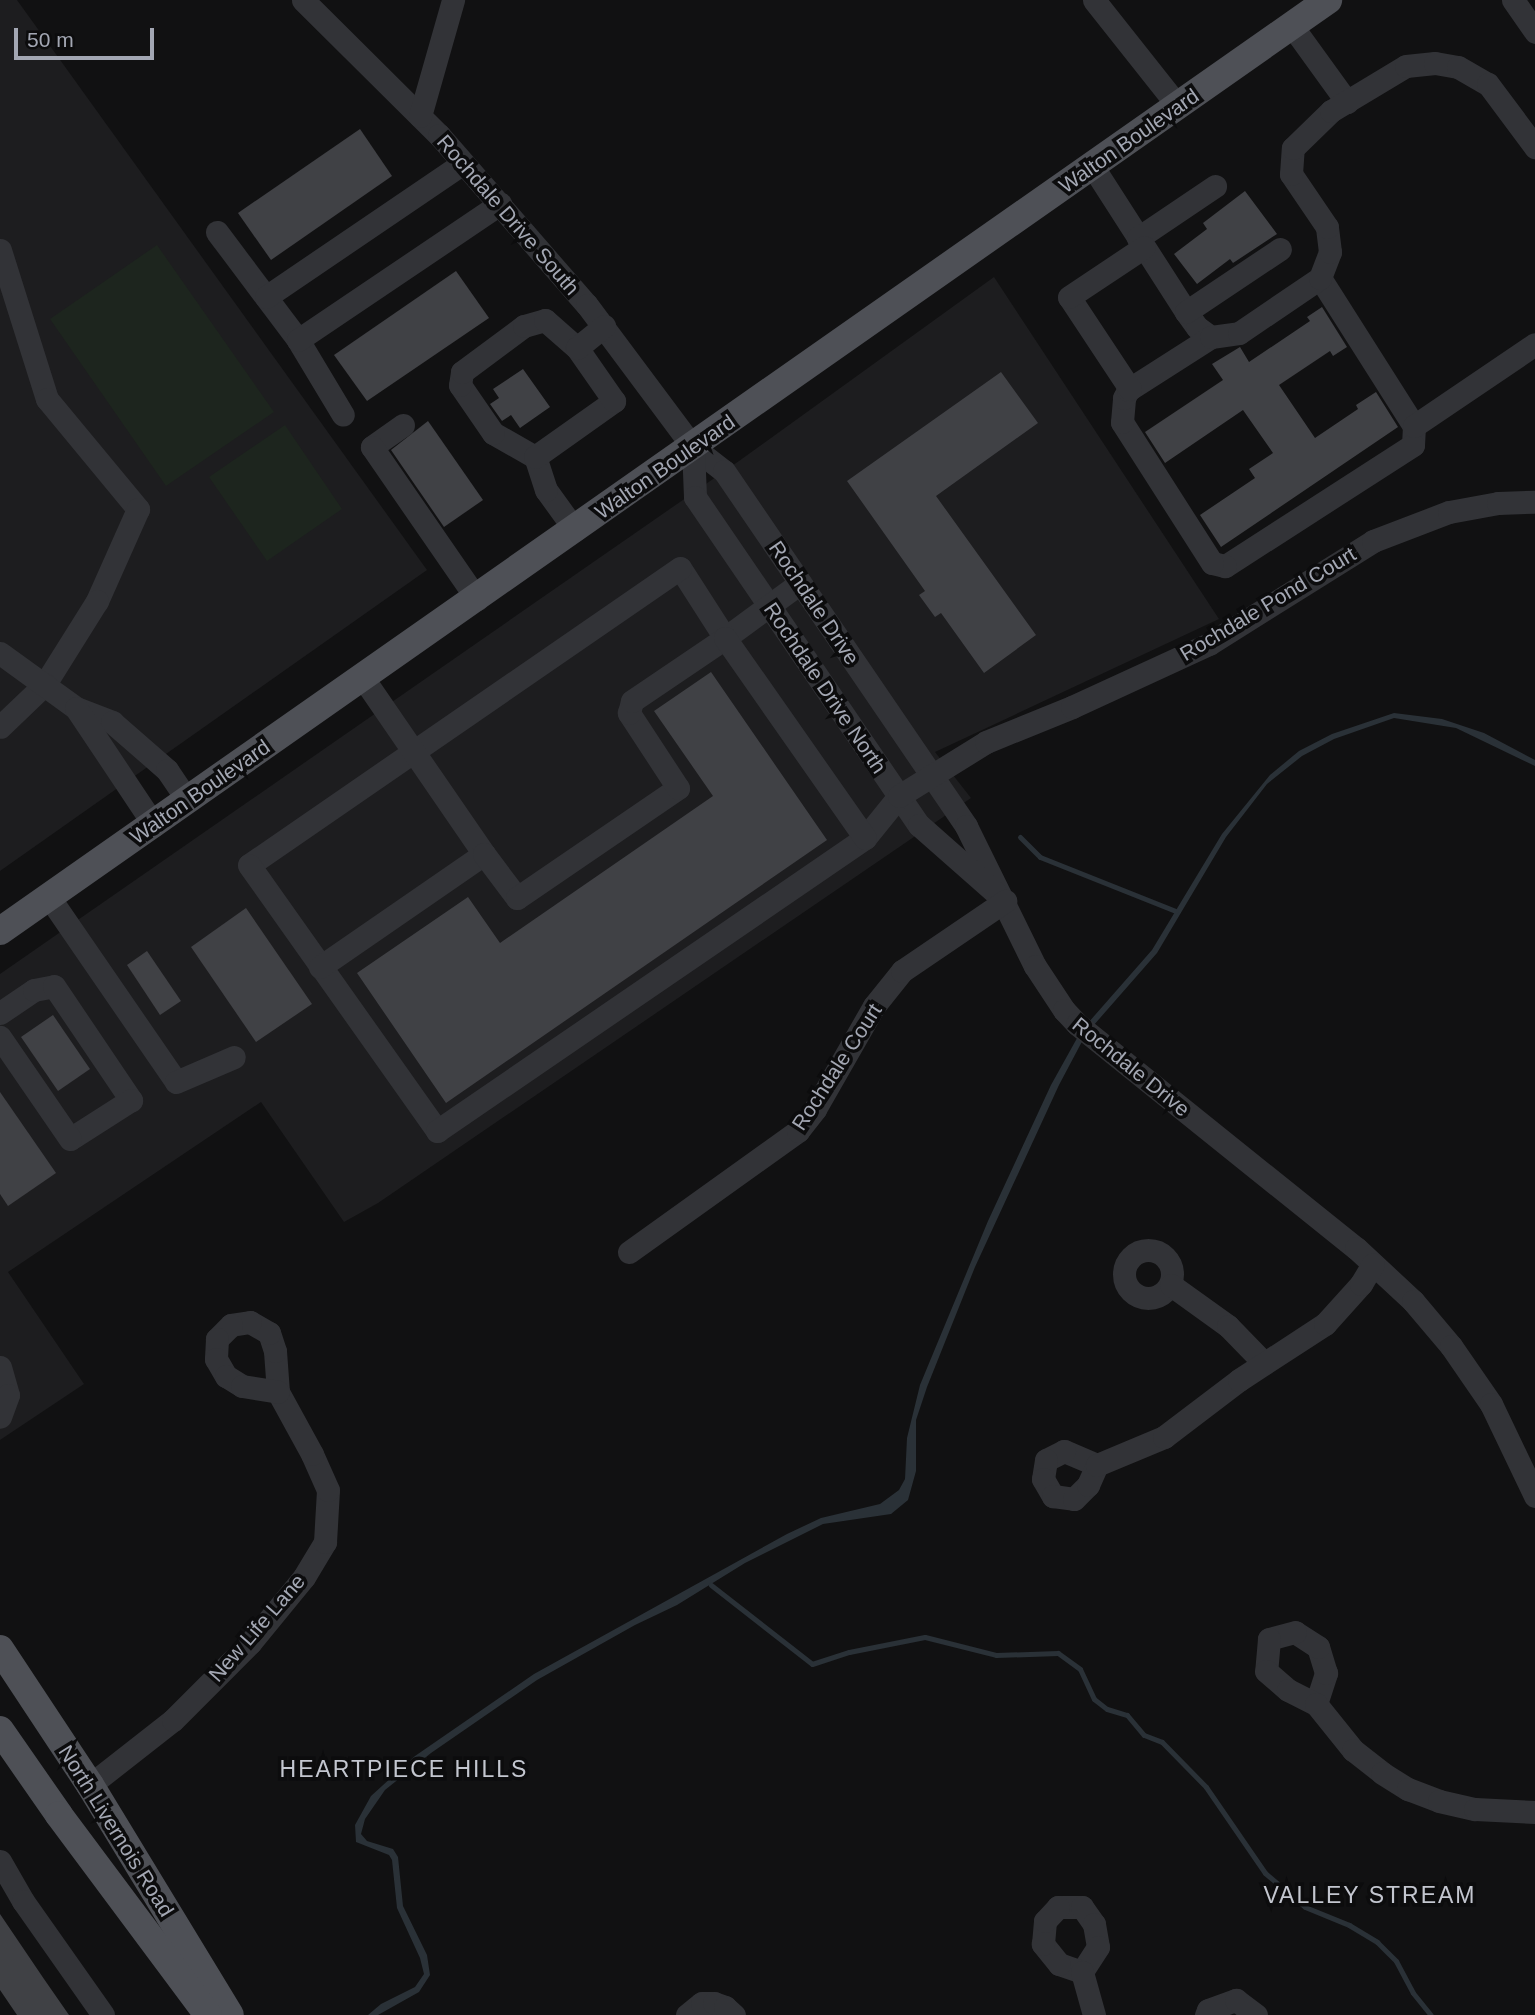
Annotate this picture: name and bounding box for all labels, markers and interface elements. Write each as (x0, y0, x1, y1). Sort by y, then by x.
scale bar (18, 14, 158, 58)
text: 50 m (27, 28, 74, 51)
street label: Walton Boulevard (1054, 83, 1204, 199)
street label: Rochdale Drive South (431, 130, 585, 300)
street label: Walton Boulevard (590, 409, 740, 525)
street label: Rochdale Drive (763, 536, 865, 670)
street label: Rochdale Pond Court (1175, 541, 1361, 667)
street label: Rochdale Drive North (758, 598, 892, 778)
street label: Walton Boulevard (125, 734, 275, 850)
street label: Rochdale Court (787, 999, 887, 1135)
street label: Rochdale Drive (1067, 1012, 1195, 1122)
street label: New Life Lane (203, 1569, 311, 1687)
street label: North Livernois Road (53, 1741, 179, 1921)
district label: HEARTPIECE HILLS (282, 1755, 526, 1783)
district label: VALLEY STREAM (1265, 1881, 1475, 1909)

